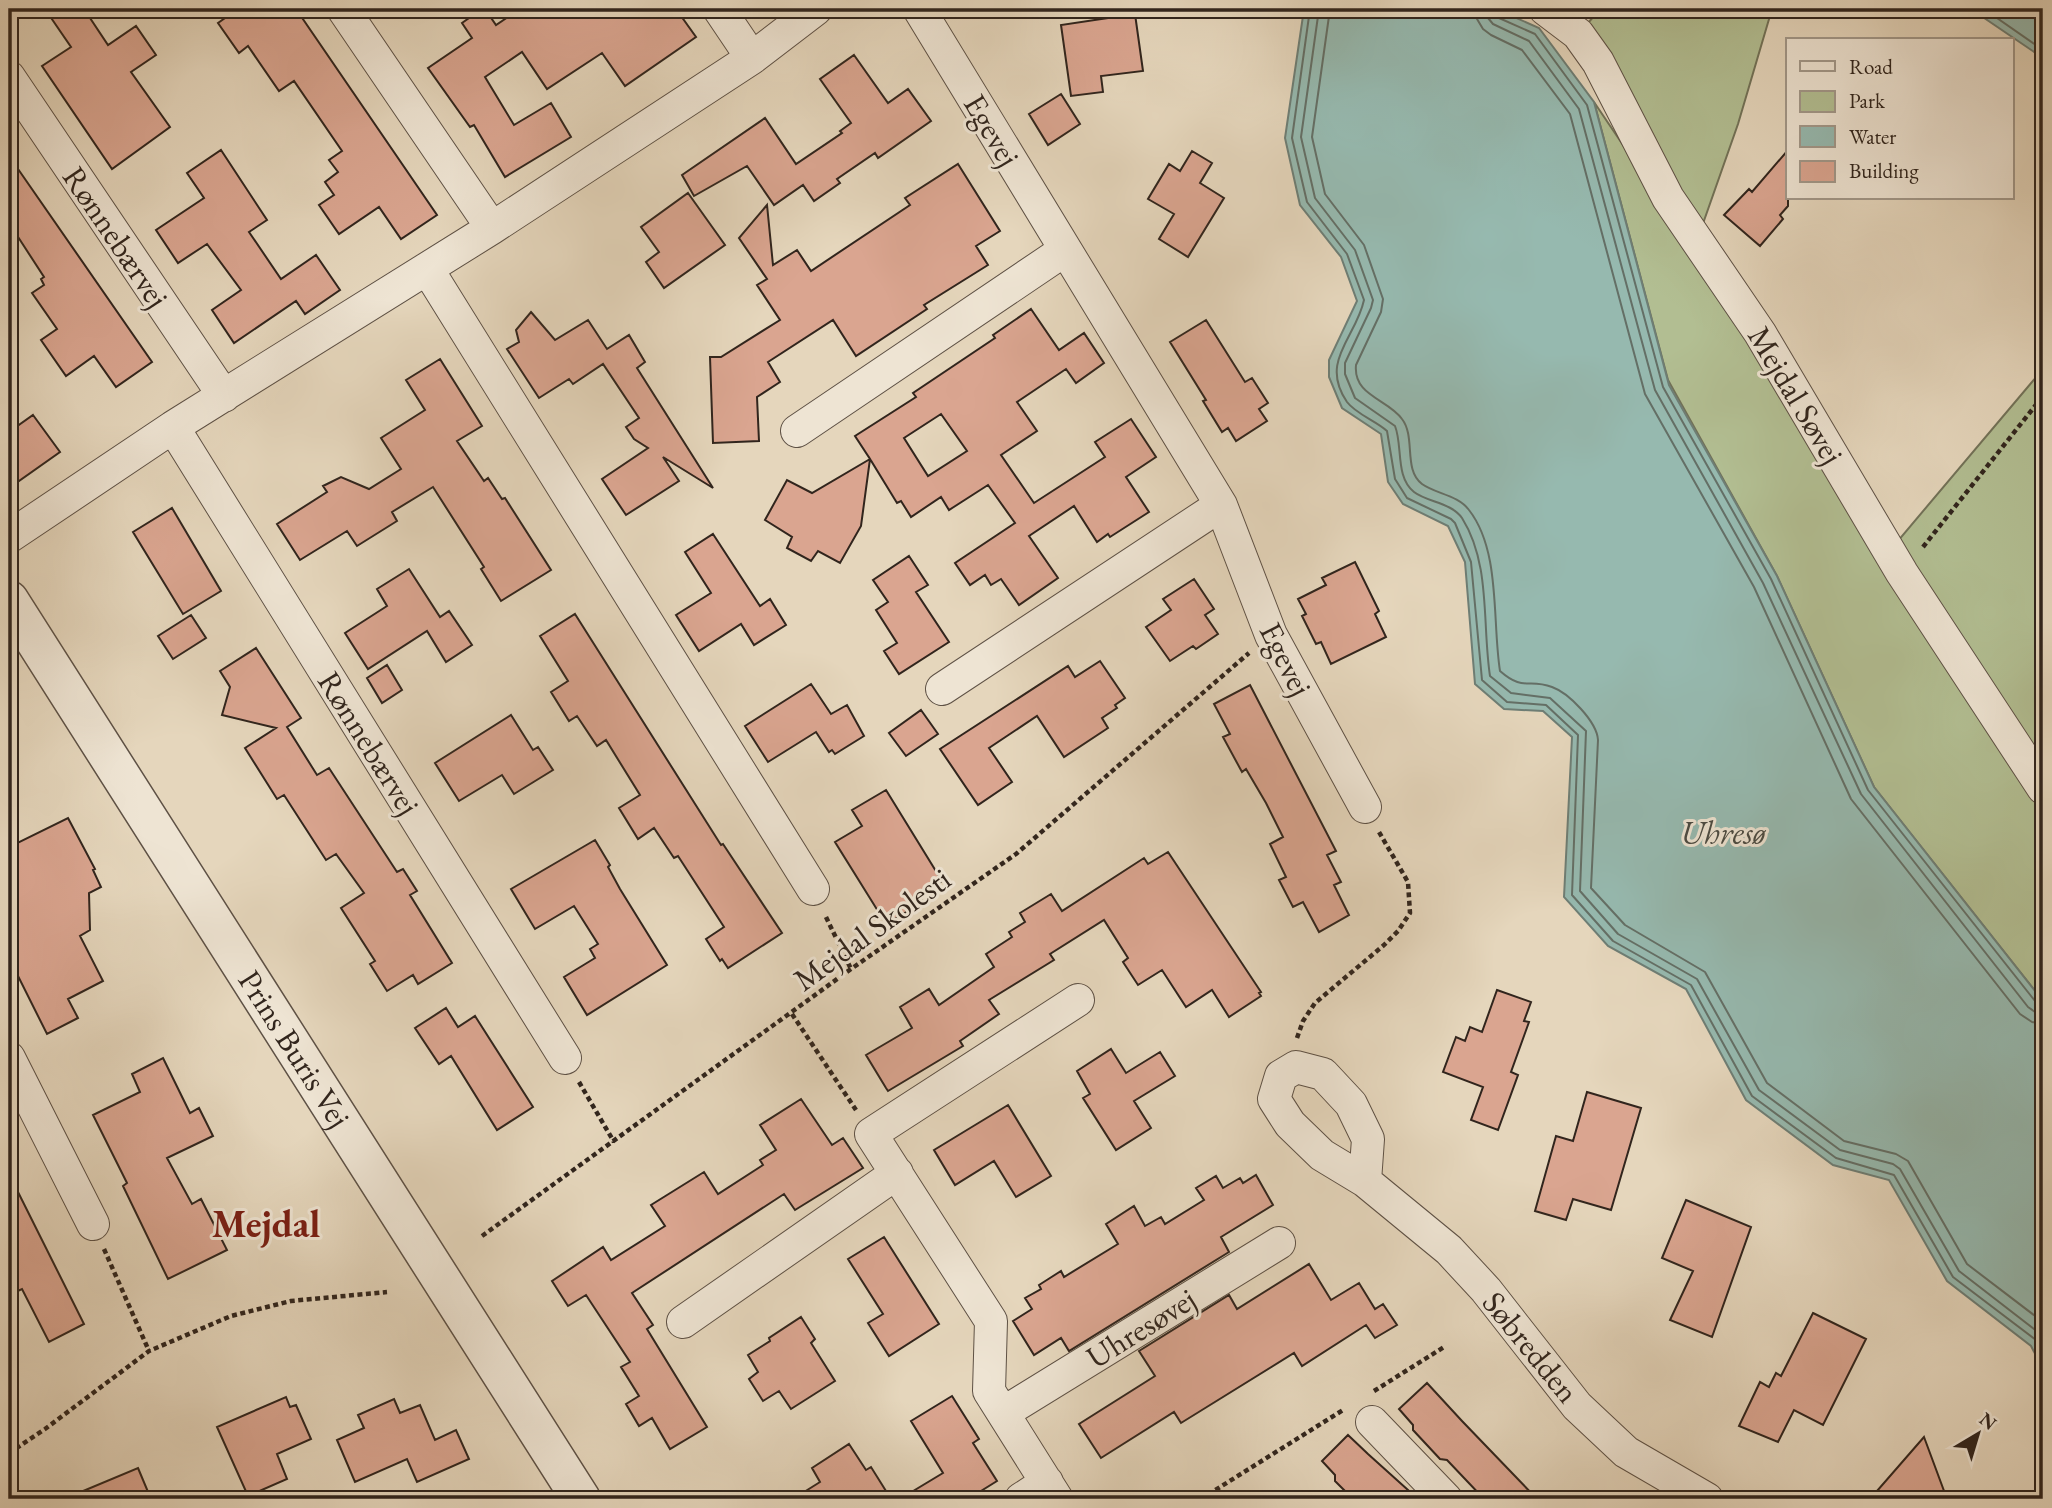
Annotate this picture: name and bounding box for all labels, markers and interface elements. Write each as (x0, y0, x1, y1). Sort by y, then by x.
legend (1786, 38, 2014, 200)
text: Road (1849, 53, 1893, 80)
street label: Egevej (954, 86, 1030, 174)
text: Park (1849, 87, 1886, 114)
text: Water (1849, 123, 1896, 150)
text: Building (1849, 157, 1919, 184)
street label: Rønnebærvej (53, 158, 179, 316)
street label: Mejdal Søvej (1738, 318, 1854, 472)
street label: Egevej (1250, 615, 1322, 703)
street label: Rønnebærvej (308, 663, 430, 823)
water label: Uhresø (1681, 811, 1767, 854)
street label: Mejdal Skolesti (785, 858, 959, 1000)
street label: Prins Buris Vej (229, 962, 360, 1136)
district label: Mejdal (212, 1199, 320, 1248)
street label: Uhresøvej (1078, 1278, 1204, 1378)
street label: Søbredden (1473, 1283, 1589, 1411)
north arrow (1944, 1400, 2014, 1470)
text: N (1974, 1406, 2002, 1436)

